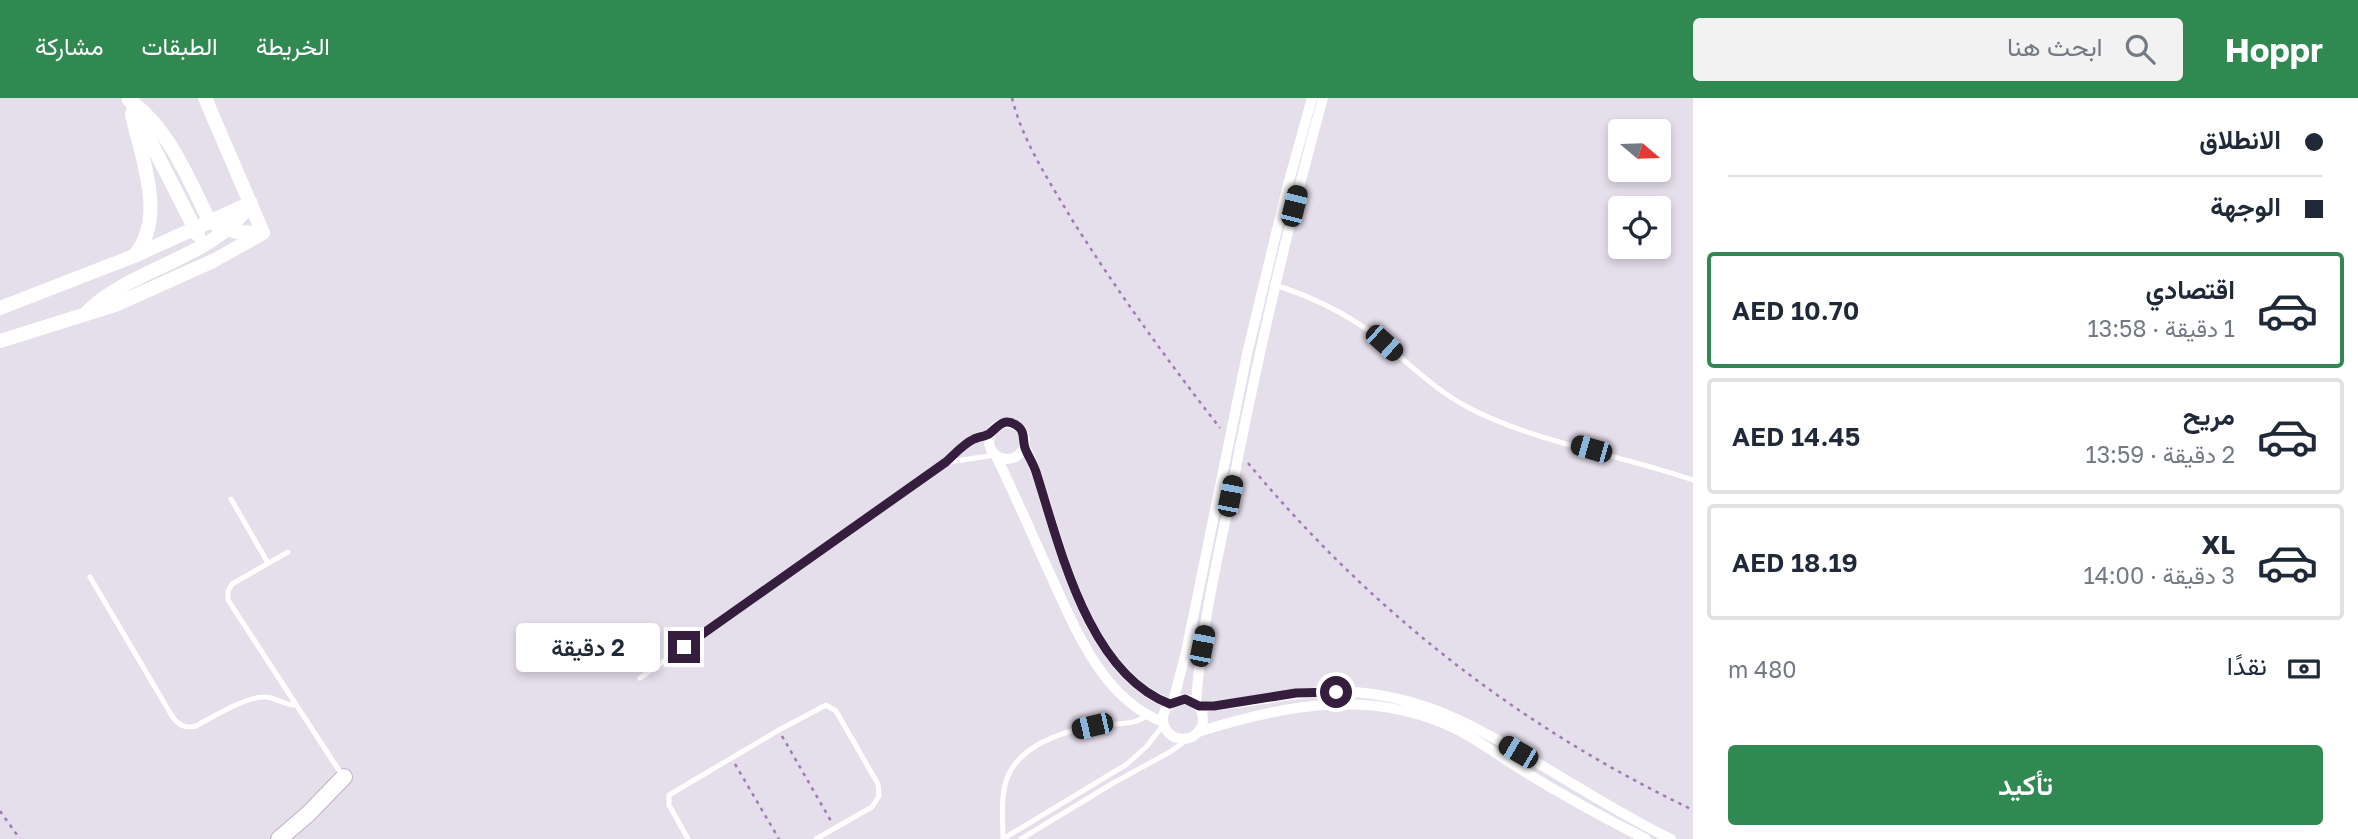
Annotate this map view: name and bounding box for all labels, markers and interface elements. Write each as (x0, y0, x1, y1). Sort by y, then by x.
search box (1693, 18, 2183, 81)
icon: search (2121, 30, 2159, 68)
text: Hoppr (2225, 30, 2323, 69)
text: مشاركة (35, 31, 103, 60)
text: الطبقات (141, 31, 218, 60)
text: الخريطة (256, 31, 330, 60)
text: ابحث هنا (2007, 31, 2103, 62)
north arrow (1608, 119, 1671, 182)
map controls (1608, 119, 1671, 259)
text: الانطلاق (2199, 124, 2281, 155)
car (1279, 183, 1310, 229)
text: الوجهة (2210, 191, 2281, 222)
button: locate (1608, 196, 1671, 259)
text: اقتصادي (2146, 274, 2235, 305)
icon: car (2256, 279, 2319, 342)
text: AED 10.70 (1732, 295, 1859, 326)
text: 1 دقيقة · 13:58 (2088, 314, 2235, 342)
car (1362, 321, 1407, 365)
text: مريح (2183, 400, 2235, 431)
icon: car (2256, 405, 2319, 468)
text: AED 14.45 (1732, 421, 1860, 452)
car (1568, 433, 1615, 465)
text: 2 دقيقة · 13:59 (2086, 440, 2235, 468)
car (1216, 473, 1245, 519)
text: XL (2201, 529, 2235, 560)
icon: car (2256, 531, 2319, 594)
text: AED 18.19 (1732, 547, 1858, 578)
text: 3 دقيقة · 14:00 (2084, 561, 2235, 589)
callout: 2 دقيقة (516, 622, 660, 672)
car (1188, 623, 1217, 669)
route end (668, 631, 700, 663)
text: 2 دقيقة (551, 633, 625, 661)
text: نقدًا (2227, 650, 2267, 681)
icon: cash (2285, 650, 2323, 688)
text: 480 m (1728, 655, 1796, 683)
route start (1320, 676, 1352, 708)
car (1070, 711, 1115, 741)
car (1495, 732, 1542, 772)
button: تأكيد (1728, 745, 2323, 825)

